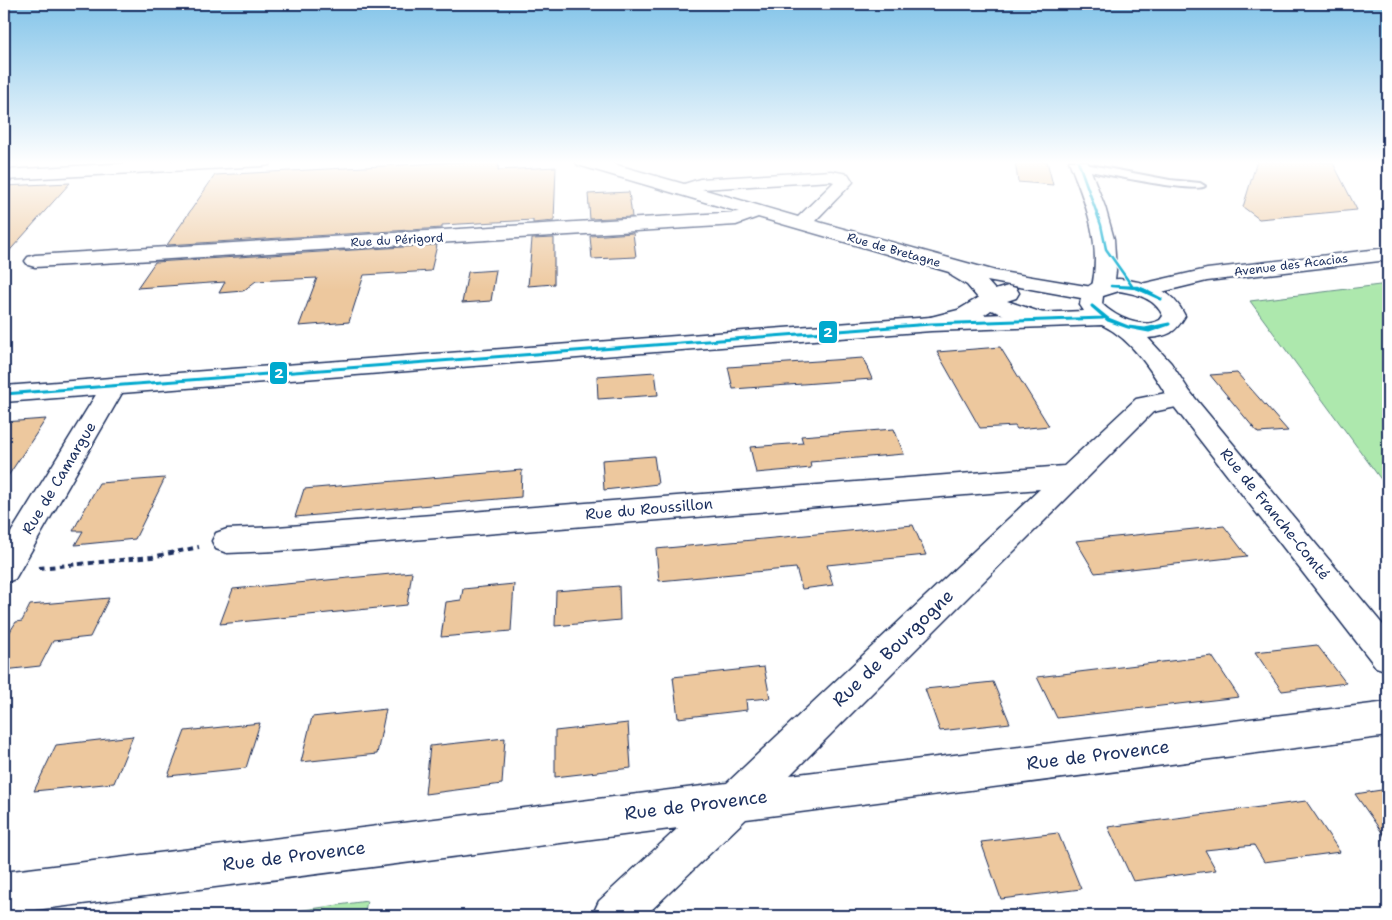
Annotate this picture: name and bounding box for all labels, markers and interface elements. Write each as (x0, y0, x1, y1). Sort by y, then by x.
street label: Rue de Bretagne (845, 229, 943, 271)
street label: Rue du Périgord (350, 230, 444, 250)
street label: Avenue des Acacias (1233, 250, 1349, 280)
line badge: 2 (818, 320, 838, 344)
text: 2 (823, 323, 833, 341)
line badge: 2 (269, 361, 288, 385)
text: 2 (274, 364, 284, 382)
street label: Rue de Camargue (17, 418, 101, 538)
street label: Rue de Franche-Comté (1216, 444, 1334, 584)
street label: Rue du Roussillon (584, 493, 714, 525)
street label: Rue de Bourgogne (827, 584, 959, 712)
street label: Rue de Provence (1025, 734, 1171, 776)
street label: Rue de Provence (623, 784, 769, 826)
street label: Rue de Provence (221, 835, 367, 877)

